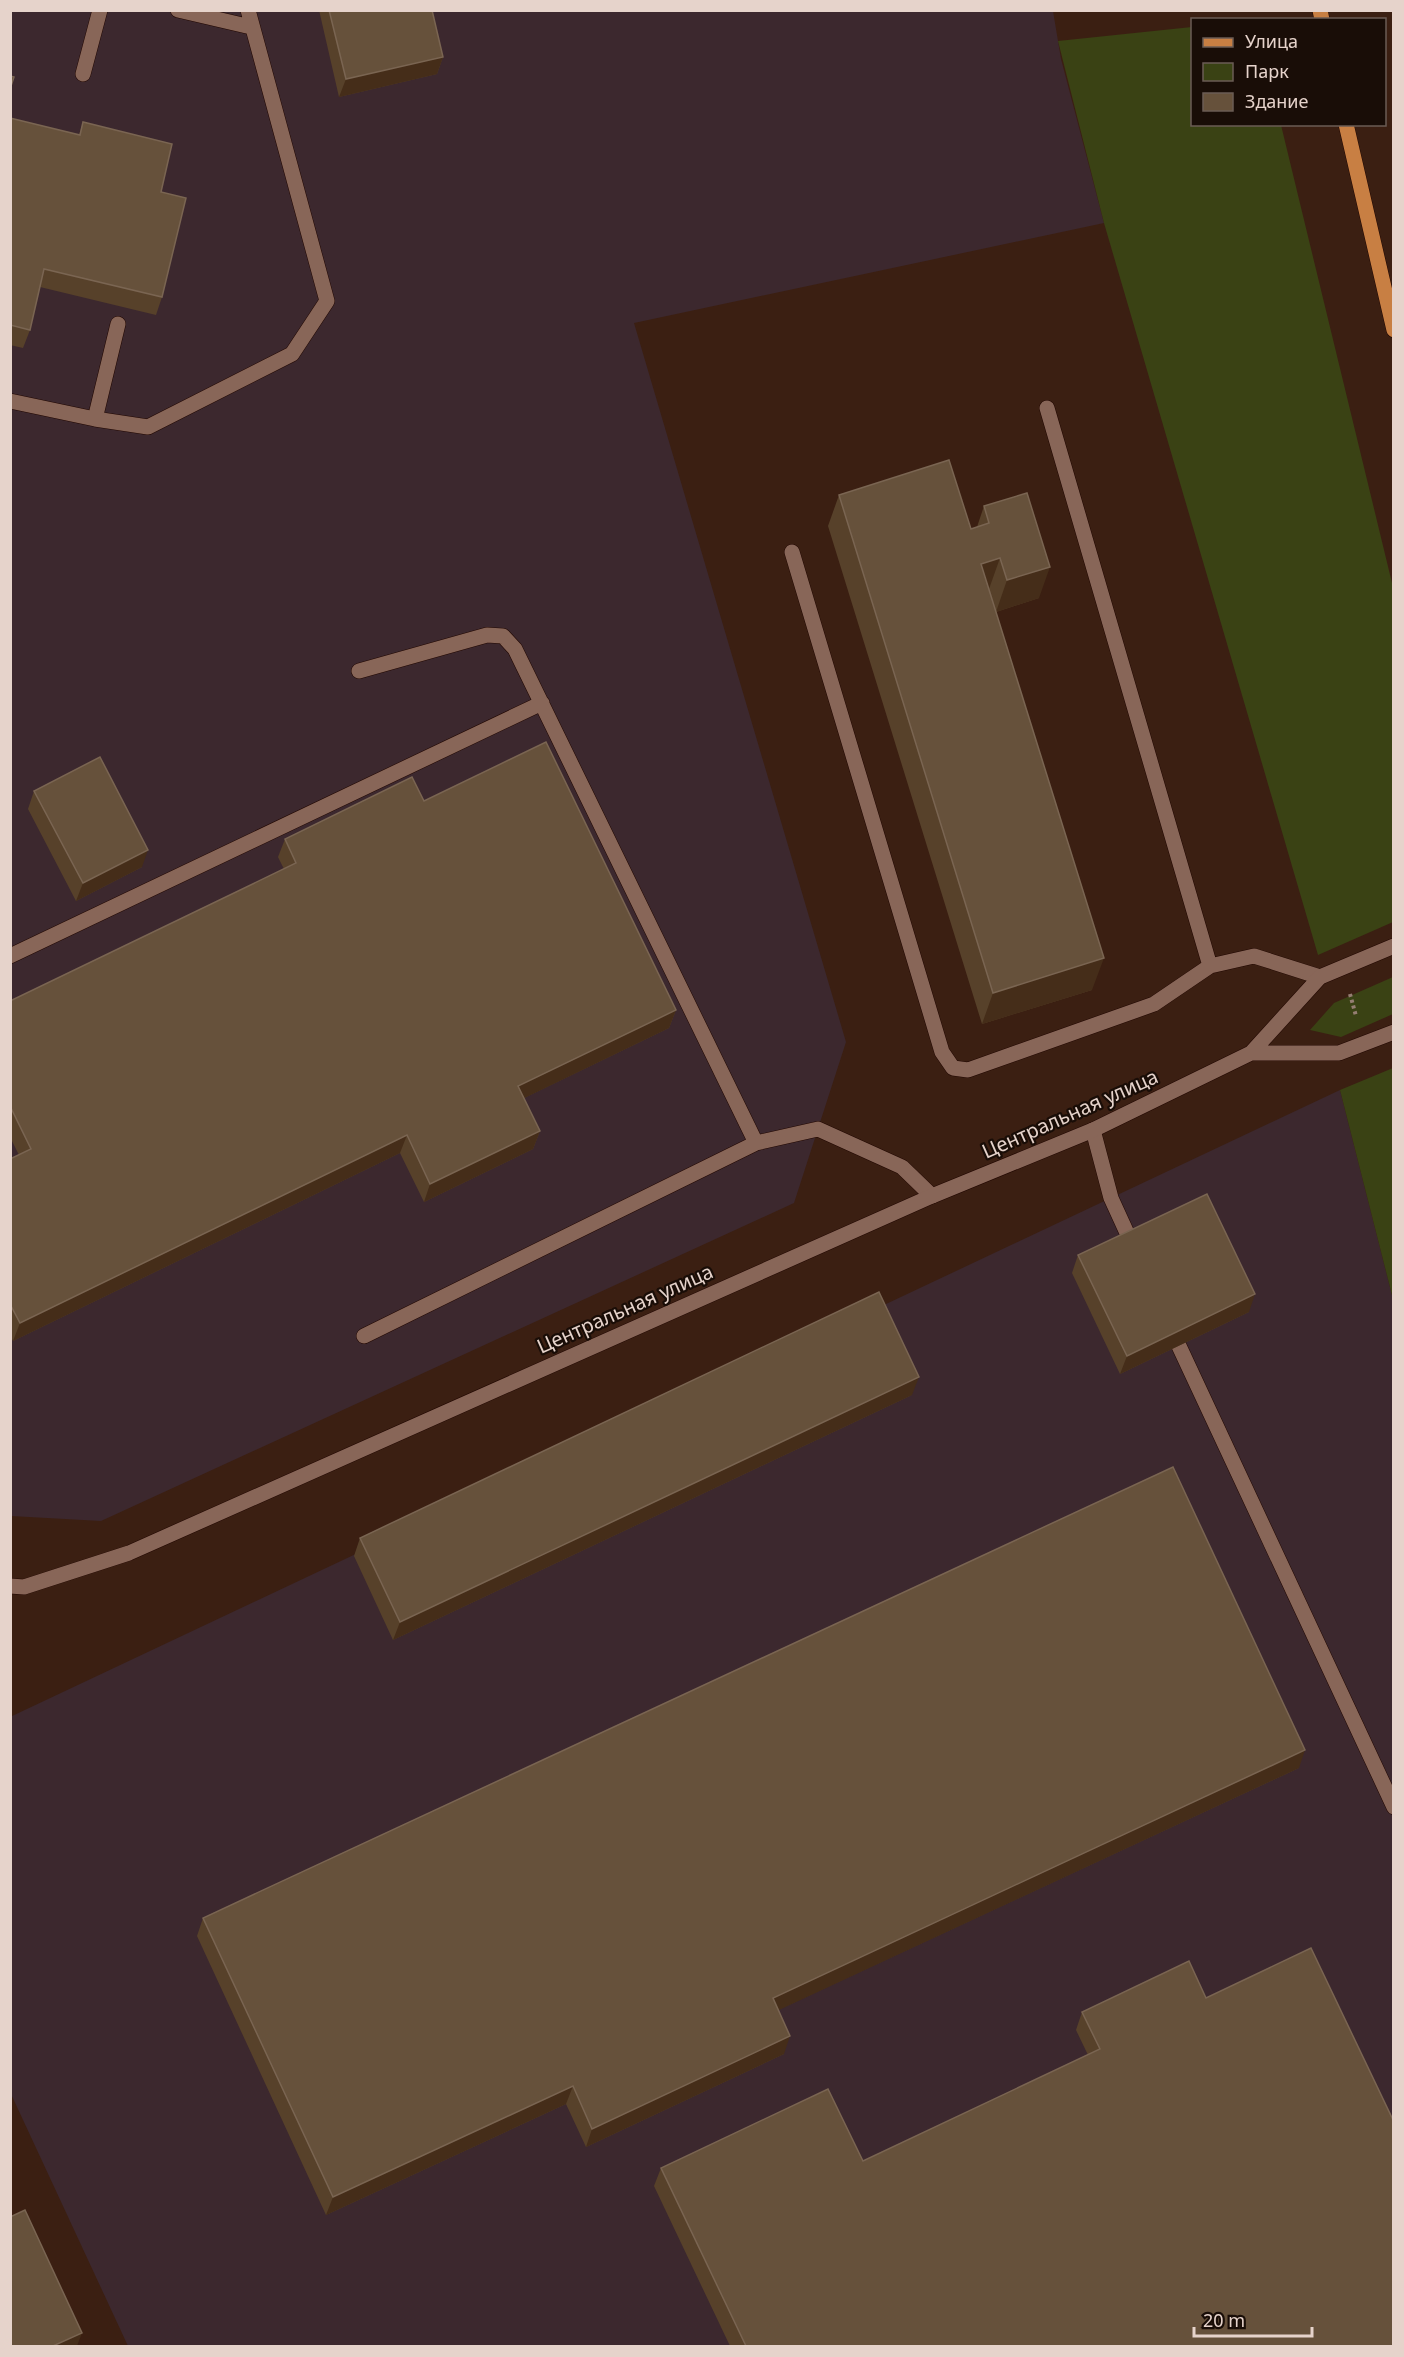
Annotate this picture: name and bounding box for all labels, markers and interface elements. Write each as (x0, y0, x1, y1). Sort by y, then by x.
legend (1191, 18, 1386, 126)
text: Улица (1245, 29, 1298, 53)
text: Парк (1245, 59, 1289, 83)
text: Здание (1245, 89, 1309, 113)
street label: Центральная улица (977, 1063, 1162, 1165)
street label: Центральная улица (532, 1258, 717, 1360)
scale bar (1194, 2300, 1312, 2338)
text: 20 m (1203, 2308, 1245, 2332)

